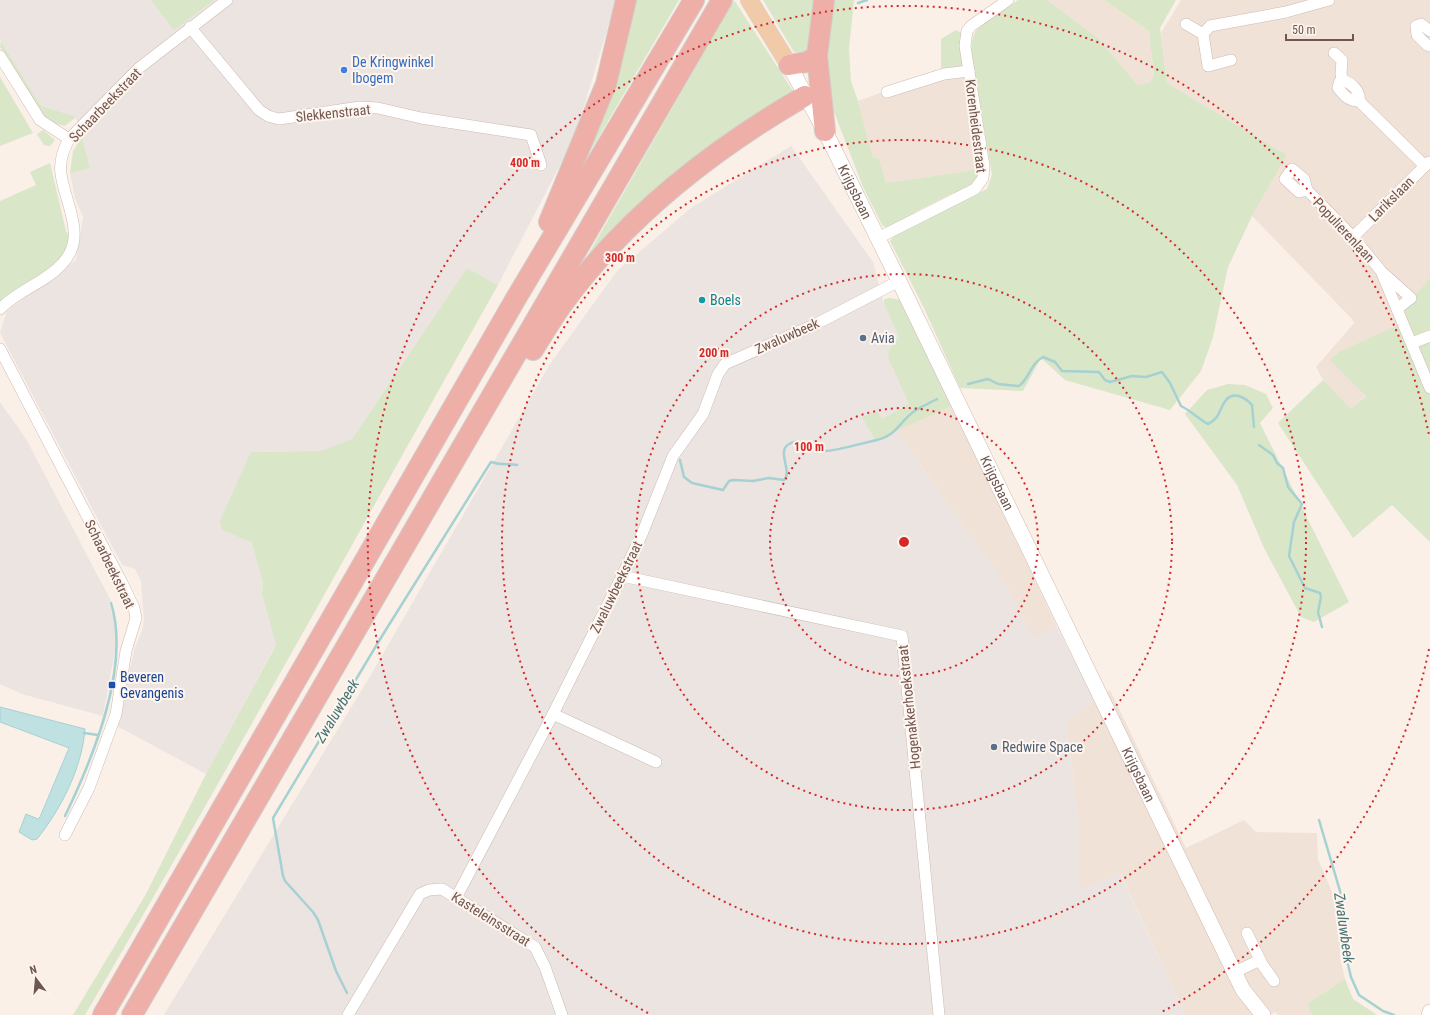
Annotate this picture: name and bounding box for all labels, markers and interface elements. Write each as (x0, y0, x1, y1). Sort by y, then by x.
scale bar (1286, 16, 1353, 42)
text: 50 m (1292, 23, 1316, 37)
place label: De Kringwinkel Ibogem (352, 54, 434, 86)
street label: Schaarbeekstraat (66, 65, 144, 145)
marker: De Kringwinkel Ibogem (339, 65, 349, 75)
street label: Korenheidestraat (962, 78, 990, 174)
street label: Slekkenstraat (295, 101, 371, 125)
text: 400 m (510, 156, 540, 170)
street label: Krijgsbaan (835, 162, 875, 222)
street label: Larikslaan (1365, 173, 1417, 225)
street label: Populierenlaan (1310, 194, 1378, 266)
text: 300 m (605, 251, 635, 265)
place label: Boels (710, 292, 741, 308)
marker: Boels (697, 295, 707, 305)
street label: Zwaluwbeek (753, 315, 822, 357)
place label: Avia (871, 330, 895, 346)
marker: Avia (858, 333, 868, 343)
text: 200 m (699, 346, 729, 360)
text: 100 m (794, 440, 824, 454)
street label: Krijgsbaan (977, 453, 1017, 513)
street label: Schaarbeekstraat (82, 517, 138, 611)
centre of rings (897, 535, 911, 549)
street label: Zwaluwbeekstraat (587, 538, 645, 636)
street label: Hogenakkerhoekstraat (895, 644, 923, 770)
place label: Beveren Gevangenis (120, 669, 184, 701)
water label: Zwaluwbeek (310, 676, 363, 747)
marker: Beveren Gevangenis (107, 680, 117, 690)
place label: Redwire Space (1002, 739, 1083, 755)
marker: Redwire Space (989, 742, 999, 752)
street label: Krijgsbaan (1118, 745, 1158, 804)
street label: Kasteleinsstraat (449, 888, 533, 950)
water label: Zwaluwbeek (1330, 891, 1358, 965)
north arrow (16, 959, 56, 999)
text: N (28, 963, 39, 977)

